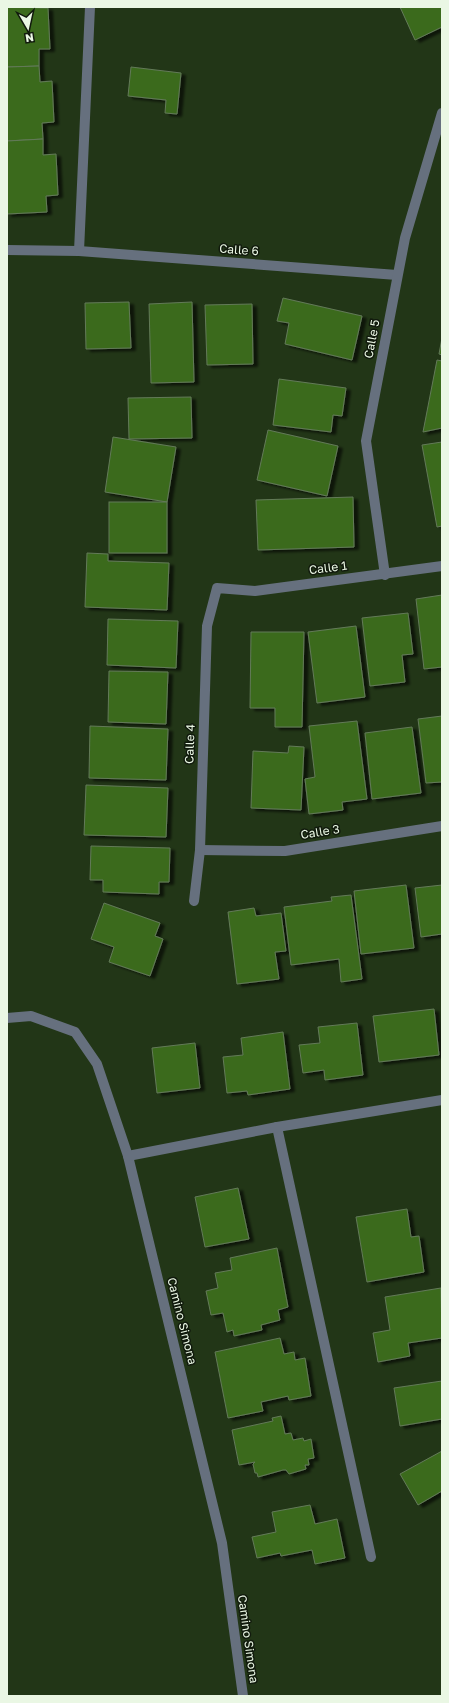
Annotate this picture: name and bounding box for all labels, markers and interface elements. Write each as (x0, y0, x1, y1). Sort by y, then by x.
north arrow (8, 8, 48, 48)
text: N (24, 31, 35, 45)
street label: Calle 6 (219, 241, 259, 258)
street label: Calle 5 (360, 318, 383, 360)
street label: Calle 1 (308, 558, 348, 577)
street label: Calle 4 (181, 724, 198, 764)
street label: Calle 3 (299, 821, 341, 842)
street label: Camino Simona (164, 1276, 201, 1366)
street label: Camino Simona (235, 1594, 262, 1684)

